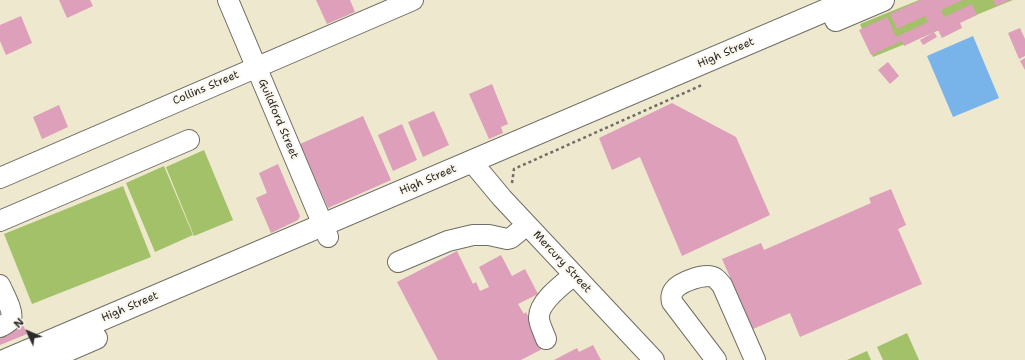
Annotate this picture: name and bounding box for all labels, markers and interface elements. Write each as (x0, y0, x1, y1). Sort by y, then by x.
street label: High Street (696, 35, 756, 71)
street label: Collins Street (171, 68, 241, 108)
street label: Guildford Street (255, 77, 301, 161)
street label: High Street (398, 162, 458, 198)
street label: Mercury Street (530, 228, 594, 296)
street label: High Street (100, 289, 160, 325)
north arrow (8, 312, 48, 352)
text: N (11, 315, 27, 332)

